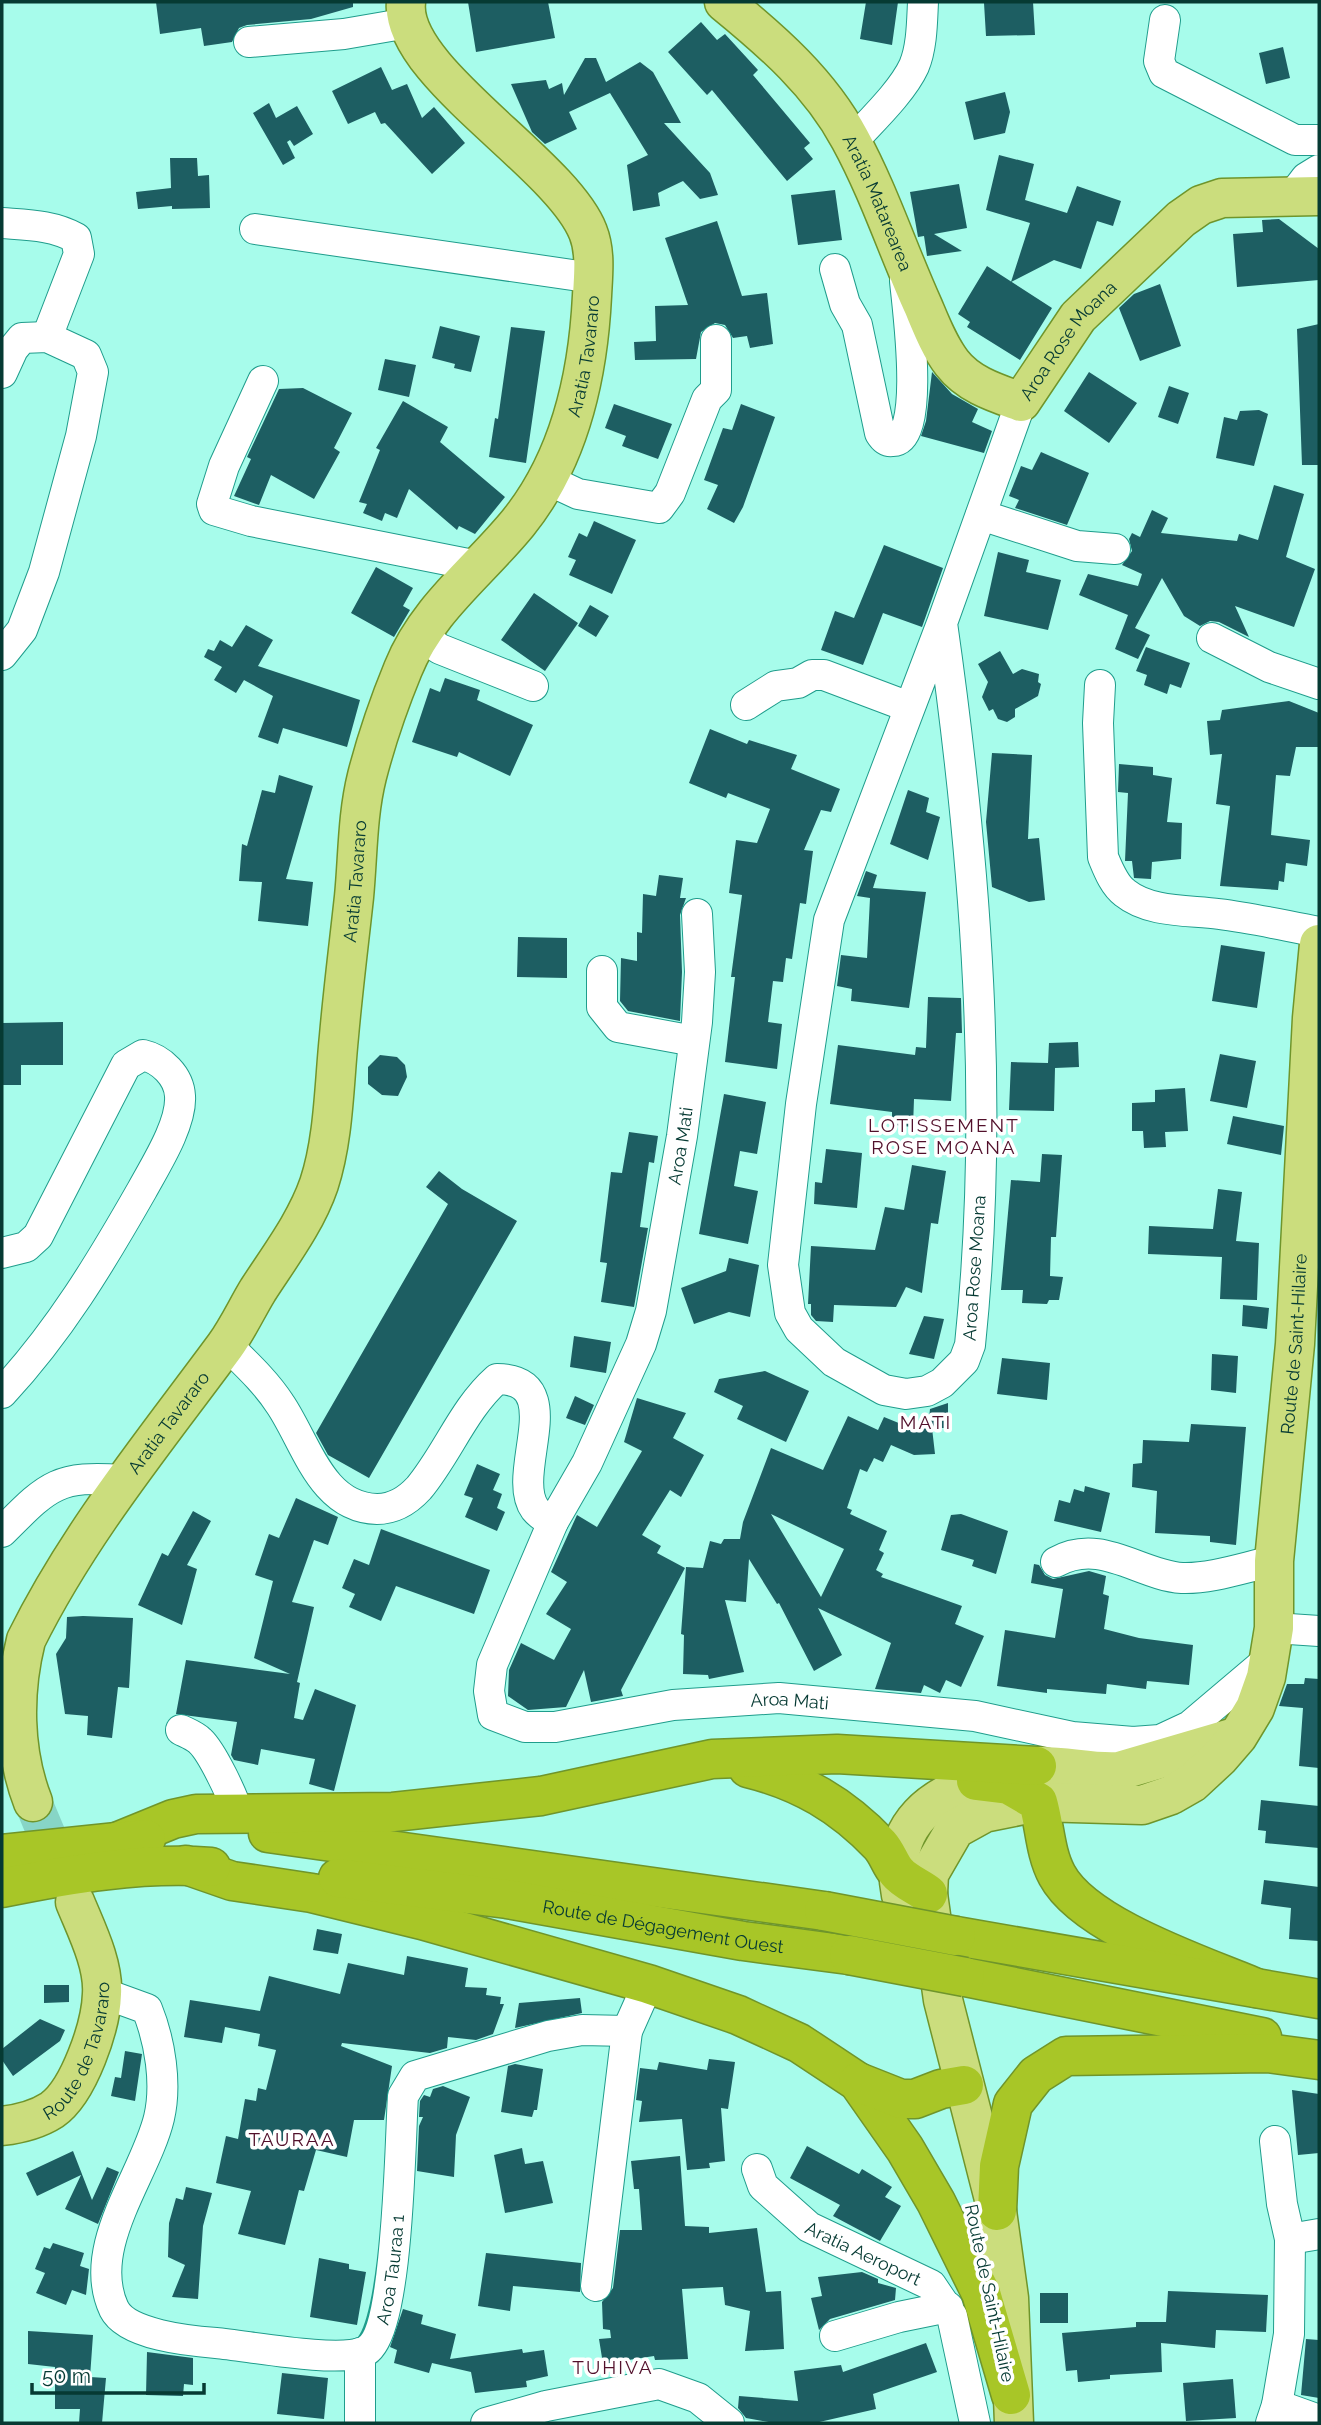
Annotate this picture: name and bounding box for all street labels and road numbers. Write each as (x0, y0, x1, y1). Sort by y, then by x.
street label: Aratia Matarearea (839, 131, 917, 274)
street label: Aroa Rose Moana (1015, 276, 1120, 404)
street label: Aratia Tavararo (563, 295, 603, 419)
street label: Aratia Tavararo (338, 819, 370, 944)
street label: Aroa Mati (663, 1105, 696, 1186)
street label: Aroa Rose Moana (958, 1195, 990, 1341)
street label: Route de Saint-Hilaire (1276, 1252, 1310, 1435)
street label: Aratia Tavararo (123, 1367, 213, 1478)
street label: Aroa Mati (750, 1687, 830, 1713)
street label: Route de Dégagement Ouest (541, 1895, 785, 1957)
street label: Route de Tavararo (39, 1981, 113, 2124)
street label: Route de Saint-Hilaire (961, 2202, 1019, 2384)
street label: Aroa Tauraa 1 (371, 2213, 408, 2327)
street label: Aratia Aeroport (802, 2217, 925, 2289)

